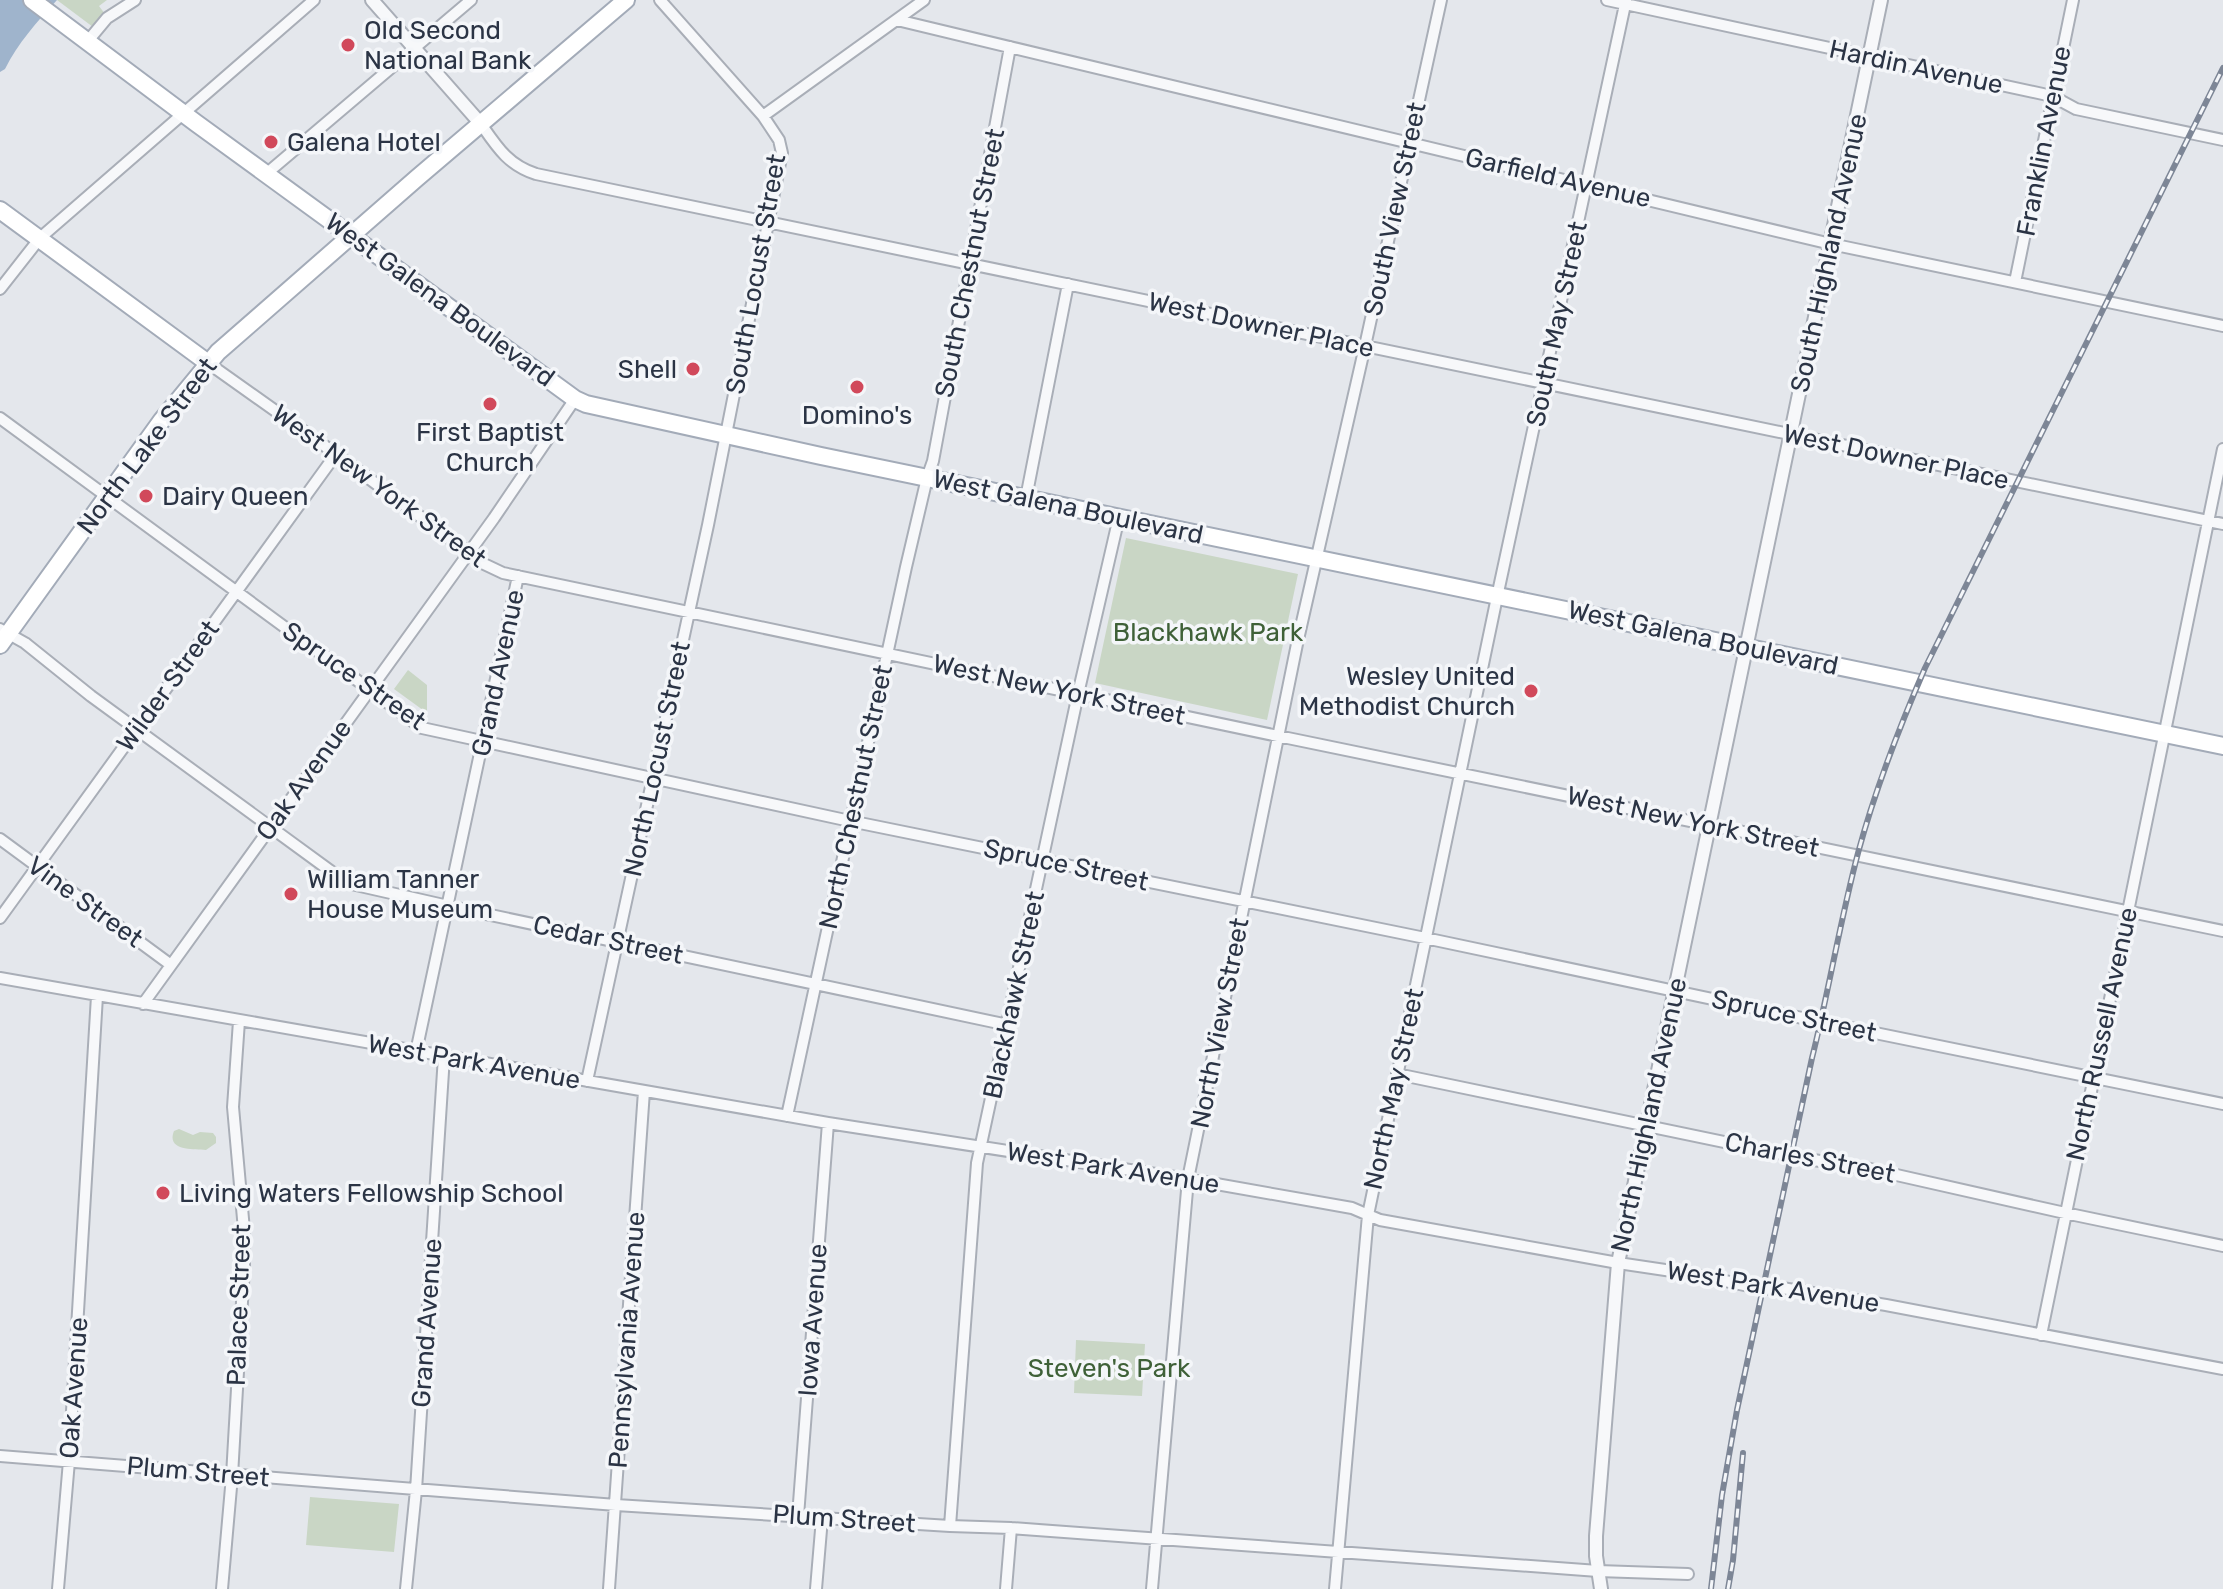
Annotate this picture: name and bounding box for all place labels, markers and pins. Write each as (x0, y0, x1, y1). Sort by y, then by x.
place label: Old Second National Bank (364, 15, 532, 76)
marker: Old Second National Bank (339, 36, 357, 54)
place label: Galena Hotel (287, 127, 441, 158)
marker: Galena Hotel (262, 133, 280, 151)
place label: Shell (618, 354, 677, 385)
marker: Shell (684, 360, 702, 378)
marker: Domino's (848, 378, 866, 396)
marker: First Baptist Church (481, 395, 499, 413)
place label: Domino's (802, 400, 912, 431)
place label: First Baptist Church (416, 417, 564, 478)
place label: Dairy Queen (162, 481, 309, 512)
marker: Dairy Queen (137, 487, 155, 505)
place label: Wesley United Methodist Church (1299, 661, 1515, 722)
marker: Wesley United Methodist Church (1522, 682, 1540, 700)
place label: William Tanner House Museum (307, 864, 493, 925)
marker: William Tanner House Museum (282, 885, 300, 903)
place label: Living Waters Fellowship School (179, 1178, 564, 1209)
marker: Living Waters Fellowship School (154, 1184, 172, 1202)

